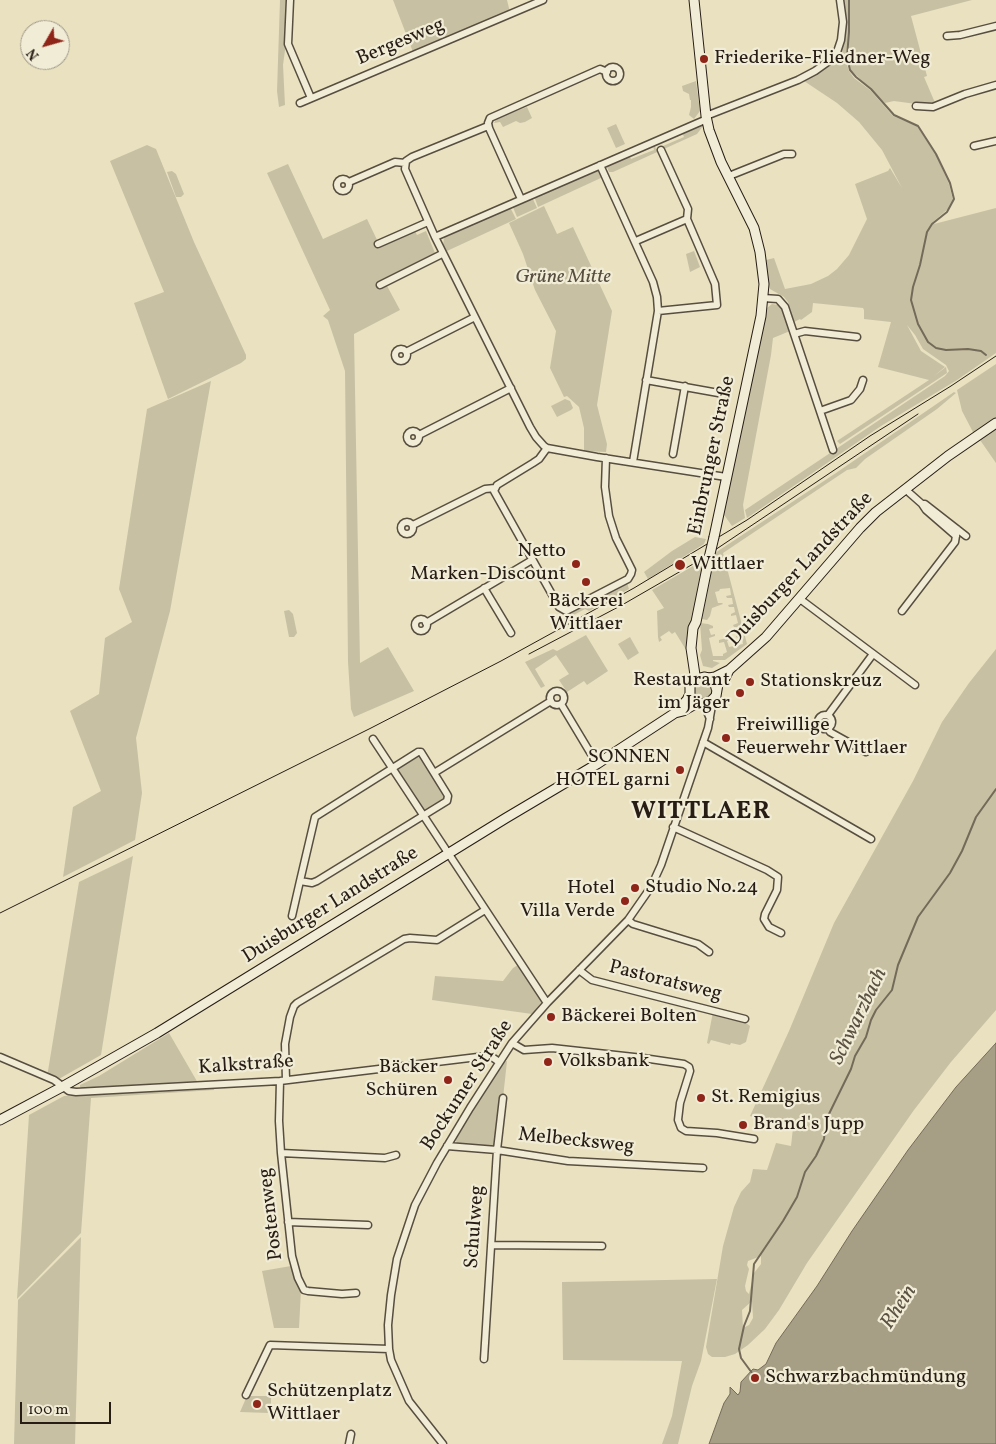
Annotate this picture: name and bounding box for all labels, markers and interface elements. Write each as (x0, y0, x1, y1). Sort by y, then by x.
street label: Bergesweg (353, 14, 449, 72)
north arrow (20, 20, 70, 70)
text: N (23, 44, 44, 64)
place label: Friederike-Fliedner-Weg (714, 47, 930, 71)
marker: Friederike-Fliedner-Weg (698, 53, 710, 65)
park label: Grüne Mitte (515, 266, 611, 290)
street label: Einbrunger Straße (684, 374, 742, 538)
street label: Duisburger Landstraße (723, 488, 879, 652)
place label: Netto Marken-Discount (410, 540, 566, 587)
place label: Wittlaer (691, 553, 764, 577)
marker: Netto Marken-Discount (570, 558, 582, 570)
marker: Wittlaer (673, 558, 687, 572)
marker: Bäckerei Wittlaer (580, 576, 592, 588)
place label: Bäckerei Wittlaer (549, 590, 623, 637)
place label: Restaurant im Jäger (633, 669, 730, 716)
place label: Stationskreuz (760, 670, 882, 694)
marker: Stationskreuz (744, 676, 756, 688)
marker: Restaurant im Jäger (734, 687, 746, 699)
place label: Freiwillige Feuerwehr Wittlaer (736, 714, 907, 761)
marker: Freiwillige Feuerwehr Wittlaer (720, 732, 732, 744)
place label: SONNEN HOTEL garni (556, 746, 670, 793)
marker: SONNEN HOTEL garni (674, 764, 686, 776)
district label: WITTLAER (630, 798, 772, 828)
street label: Duisburger Landstraße (239, 842, 423, 970)
place label: Studio No.24 (645, 876, 758, 900)
place label: Hotel Villa Verde (520, 877, 615, 924)
marker: Studio No.24 (629, 882, 641, 894)
marker: Hotel Villa Verde (619, 895, 631, 907)
street label: Pastoratsweg (606, 956, 724, 1008)
water label: Schwarzbach (826, 965, 894, 1069)
place label: Bäckerei Bolten (561, 1005, 697, 1029)
marker: Bäckerei Bolten (545, 1011, 557, 1023)
street label: Bockumer Straße (417, 1016, 519, 1156)
place label: Volksbank (558, 1050, 649, 1074)
street label: Kalkstraße (197, 1051, 295, 1081)
place label: Bäcker Schüren (366, 1056, 438, 1103)
marker: Volksbank (542, 1056, 554, 1068)
marker: Bäcker Schüren (442, 1074, 454, 1086)
place label: St. Remigius (711, 1086, 820, 1110)
marker: St. Remigius (695, 1092, 707, 1104)
place label: Brand's Jupp (753, 1113, 864, 1137)
marker: Brand's Jupp (737, 1119, 749, 1131)
street label: Melbecksweg (517, 1124, 635, 1160)
street label: Postenweg (254, 1166, 290, 1262)
street label: Schulweg (461, 1184, 491, 1270)
water label: Rhein (876, 1281, 924, 1335)
place label: Schwarzbachmündung (765, 1366, 966, 1390)
marker: Schwarzbachmündung (749, 1372, 761, 1384)
place label: Schützenplatz Wittlaer (267, 1380, 392, 1427)
scale bar (22, 1392, 114, 1424)
marker: Schützenplatz Wittlaer (251, 1398, 263, 1410)
text: 100 m (28, 1400, 68, 1421)

